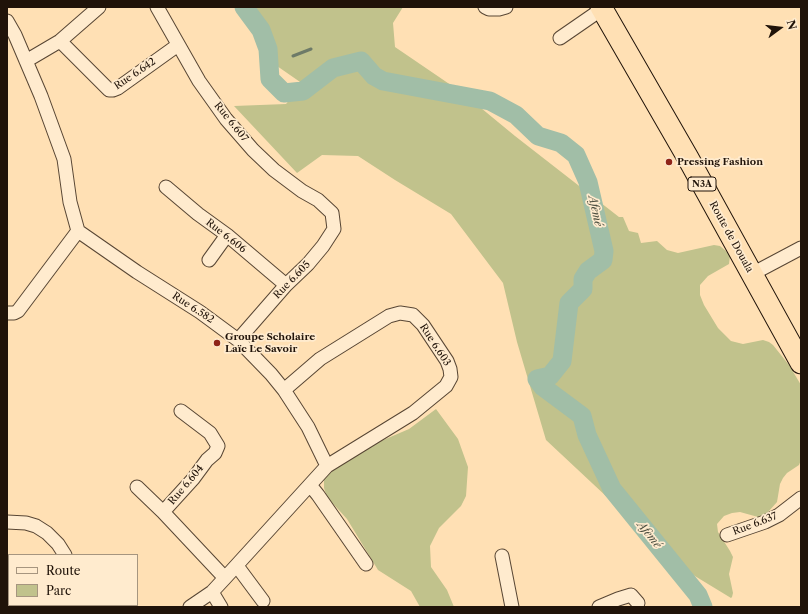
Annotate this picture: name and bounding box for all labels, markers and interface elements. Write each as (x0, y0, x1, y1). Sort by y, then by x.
north arrow (760, 8, 800, 48)
text: N (784, 18, 800, 31)
street label: Rue 6.642 (112, 56, 158, 92)
street label: Rue 6.607 (211, 100, 251, 144)
place label: Pressing Fashion (677, 156, 763, 168)
marker: Pressing Fashion (664, 157, 674, 167)
road number: N3A (688, 177, 716, 191)
water label: Afemé (585, 194, 605, 228)
street label: Route de Douala (706, 199, 756, 275)
street label: Rue 6.606 (203, 216, 249, 256)
street label: Rue 6.605 (271, 259, 313, 301)
street label: Rue 6.582 (170, 290, 216, 326)
street label: Rue 6.603 (417, 322, 453, 368)
place label: Groupe Scholaire Laïc Le Savoir (225, 331, 315, 354)
marker: Groupe Scholaire Laïc Le Savoir (212, 338, 222, 348)
street label: Rue 6.604 (166, 463, 206, 507)
street label: Rue 6.637 (731, 510, 779, 538)
water label: Afemé (634, 519, 664, 551)
legend (8, 554, 138, 606)
text: Route (46, 563, 80, 578)
text: Parc (46, 583, 71, 598)

